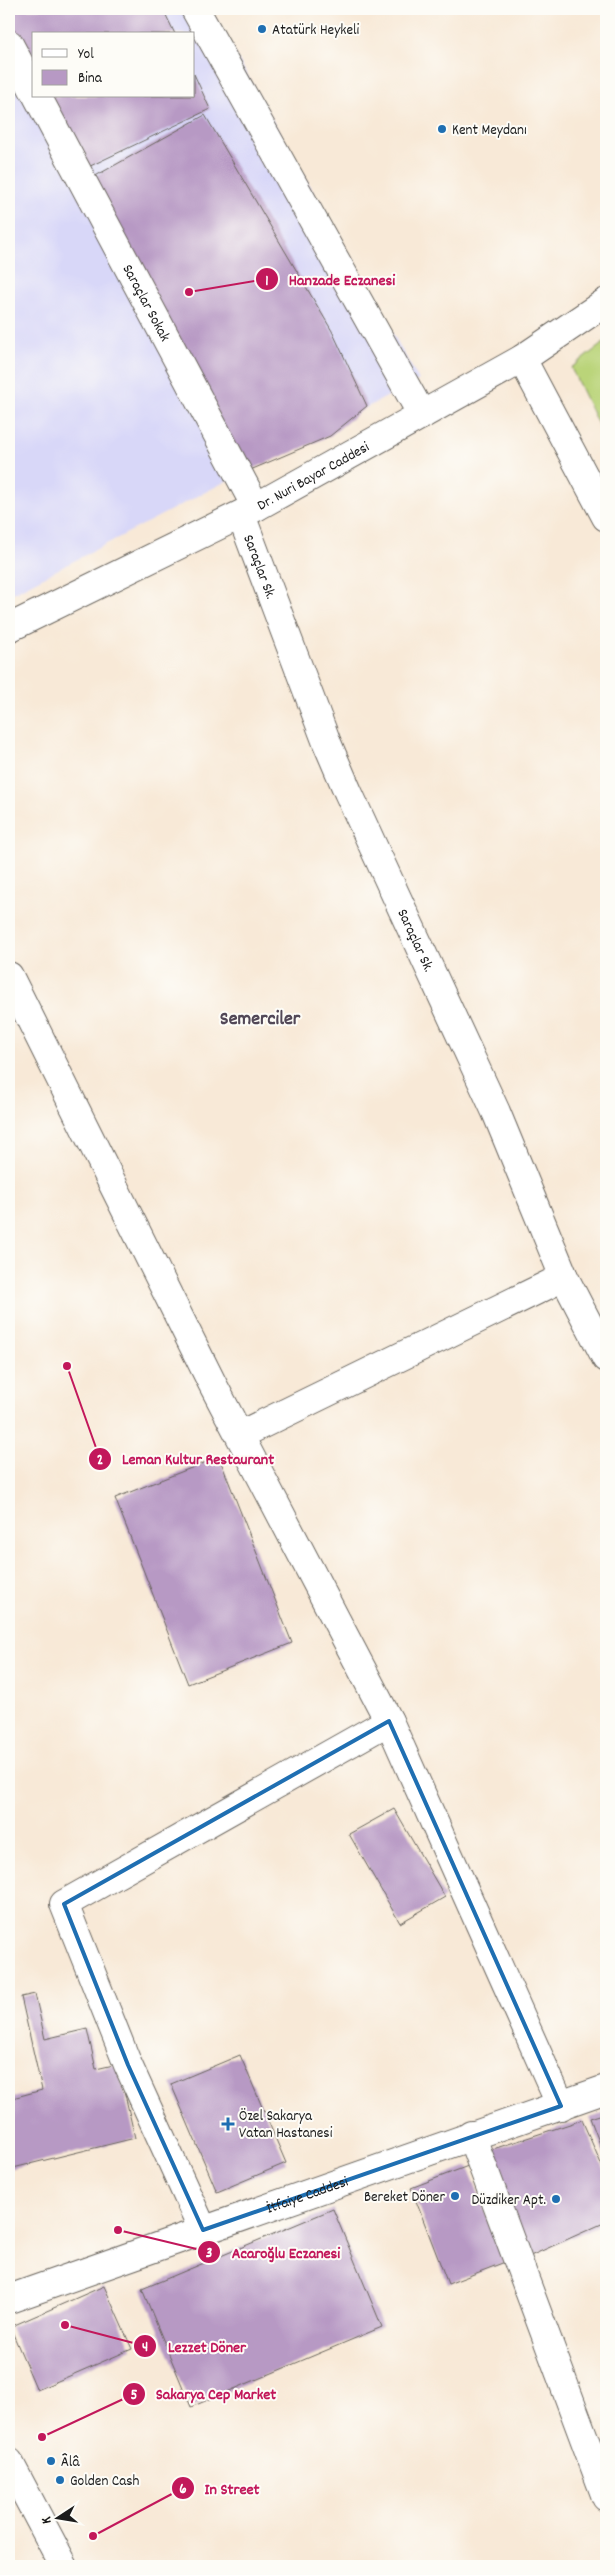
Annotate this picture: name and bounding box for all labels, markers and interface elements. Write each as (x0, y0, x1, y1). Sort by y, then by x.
place label: Atatürk Heykeli (272, 20, 360, 42)
marker: Atatürk Heykeli (256, 23, 268, 35)
legend (32, 32, 195, 98)
text: Yol (78, 44, 94, 66)
text: Bina (78, 68, 103, 90)
place label: Kent Meydanı (452, 120, 527, 142)
marker: Kent Meydanı (436, 123, 448, 135)
street label: Saraçlar Sokak (116, 261, 175, 346)
callout: Hanzade Eczanesi (254, 264, 406, 295)
text: Hanzade Eczanesi (289, 270, 395, 293)
text: 1 (265, 271, 269, 293)
street label: Dr. Nuri Bayar Caddesi (254, 437, 374, 517)
street label: Saraçlar Sk. (236, 532, 281, 603)
street label: Saraçlar Sk. (391, 906, 439, 976)
district label: Semerciler (220, 1006, 301, 1034)
callout: Leman Kultur Restaurant (87, 1443, 284, 1474)
text: Leman Kultur Restaurant (122, 1449, 274, 1472)
text: 2 (97, 1450, 103, 1472)
place label: Özel Sakarya Vatan Hastanesi (239, 2106, 333, 2145)
marker: Özel Sakarya Vatan Hastanesi (221, 2117, 235, 2131)
street label: İtfaiye Caddesi (264, 2171, 352, 2221)
place label: Bereket Döner (364, 2187, 445, 2209)
marker: Bereket Döner (449, 2190, 461, 2202)
place label: Düzdiker Apt. (471, 2190, 546, 2212)
marker: Düzdiker Apt. (550, 2193, 562, 2205)
callout: Acaroğlu Eczanesi (196, 2236, 350, 2267)
text: 3 (206, 2243, 213, 2265)
text: Acaroğlu Eczanesi (232, 2243, 340, 2266)
callout: Lezzet Döner (133, 2331, 256, 2362)
text: 4 (142, 2337, 148, 2359)
text: Lezzet Döner (168, 2337, 247, 2360)
callout: Sakarya Cep Market (121, 2378, 287, 2409)
text: Sakarya Cep Market (156, 2384, 276, 2407)
text: 5 (131, 2385, 138, 2407)
place label: Âlâ (61, 2452, 80, 2474)
marker: Âlâ (45, 2455, 57, 2467)
place label: Golden Cash (70, 2471, 140, 2493)
callout: In Street (170, 2473, 270, 2504)
marker: Golden Cash (54, 2474, 66, 2486)
text: 6 (179, 2479, 187, 2501)
text: In Street (205, 2479, 260, 2502)
north arrow (32, 2492, 82, 2542)
text: K (37, 2515, 58, 2526)

